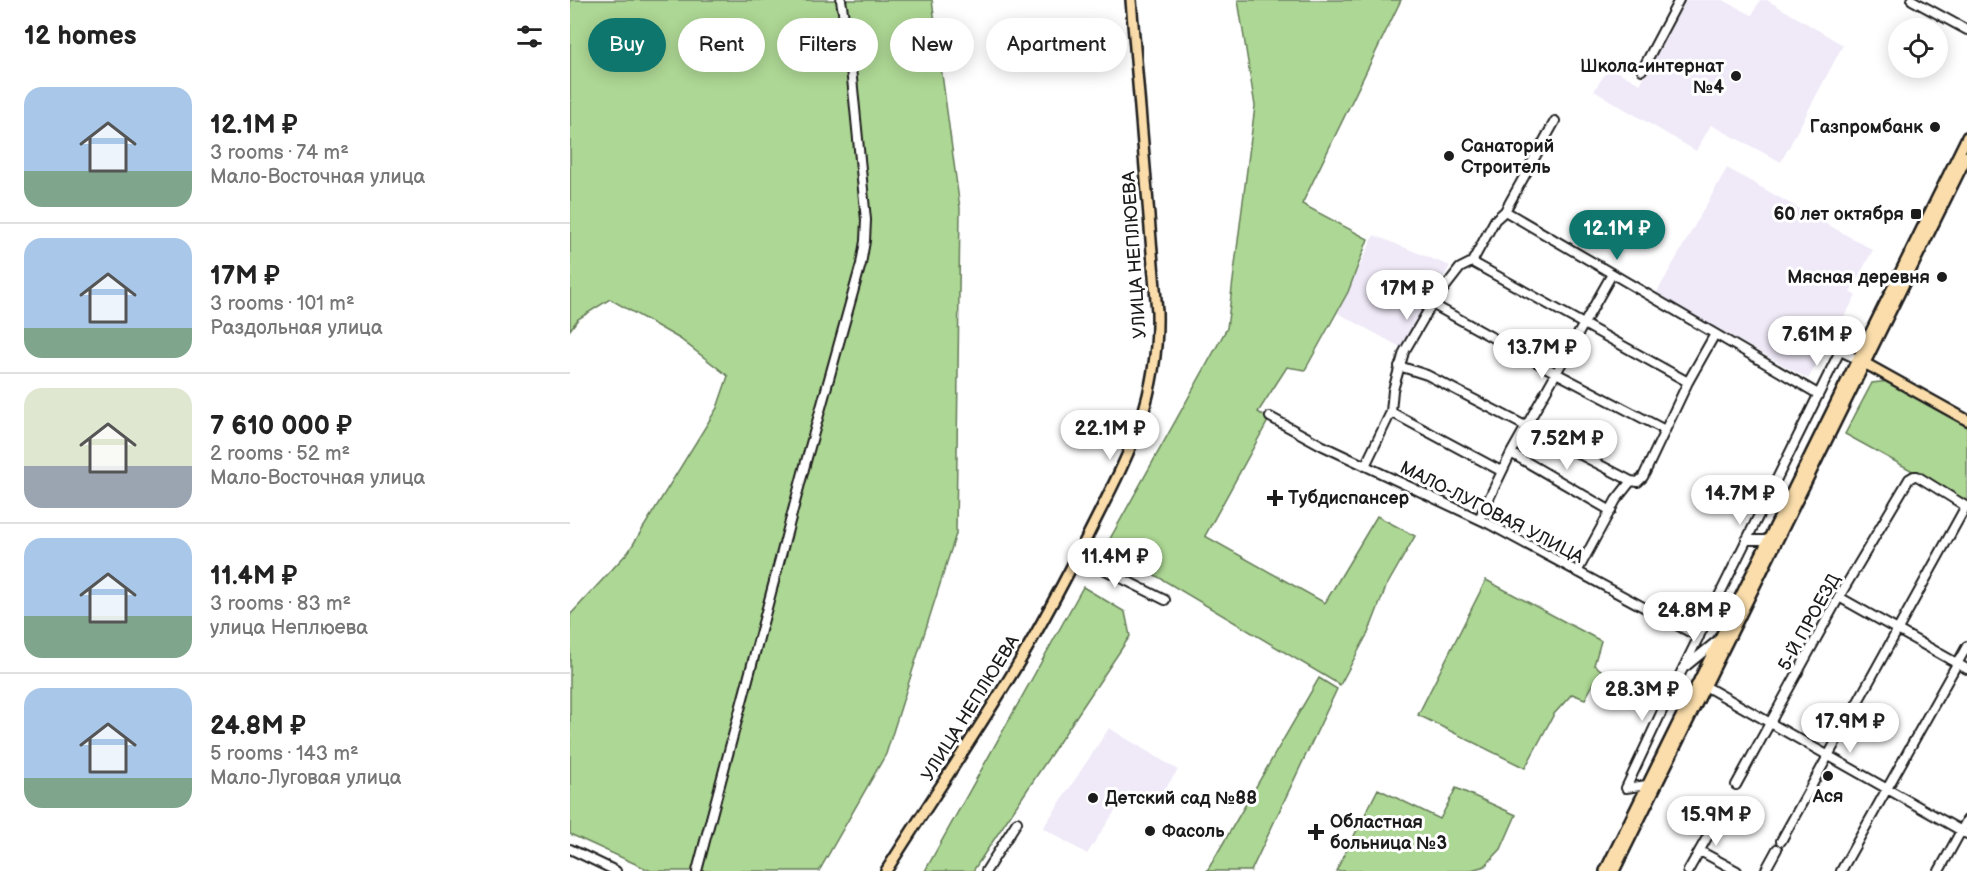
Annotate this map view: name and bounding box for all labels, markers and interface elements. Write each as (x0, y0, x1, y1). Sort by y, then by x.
chip: Buy (588, 18, 666, 72)
chip: Rent (678, 18, 765, 72)
chip: Filters (777, 18, 878, 72)
chip: New (890, 18, 974, 72)
chip: Apartment (986, 18, 1127, 72)
map controls (1888, 18, 1948, 78)
button: locate (1888, 18, 1948, 78)
icon: filters (513, 20, 546, 53)
text: 12 homes (24, 21, 136, 52)
place label: Школа-интернат №4 (1580, 56, 1724, 98)
marker: Школа-интернат №4 (1729, 69, 1743, 83)
text: 12.1M ₽ (210, 110, 298, 141)
icon: home (72, 111, 144, 183)
place label: Газпромбанк (1810, 117, 1923, 138)
marker: Газпромбанк (1928, 120, 1942, 134)
place label: Санаторий Строитель (1461, 136, 1554, 178)
text: 3 rooms · 74 m² (210, 141, 349, 165)
marker: Санаторий Строитель (1442, 149, 1456, 163)
text: Мало-Восточная улица (210, 165, 425, 189)
street label: УЛИЦА НЕПЛЮЕВА (1118, 170, 1151, 339)
place label: 60 лет октября (1773, 204, 1904, 225)
marker: 60 лет октября (1909, 207, 1923, 221)
pin: 12.1M ₽ (1562, 210, 1672, 261)
text: 12.1M ₽ (1583, 217, 1651, 241)
text: 17M ₽ (210, 261, 280, 292)
icon: home (72, 262, 144, 334)
place label: Мясная деревня (1787, 267, 1930, 288)
pin: 17M ₽ (1365, 270, 1449, 321)
marker: Мясная деревня (1935, 270, 1949, 284)
text: 17M ₽ (1380, 277, 1434, 301)
text: 3 rooms · 101 m² (210, 292, 355, 316)
text: Раздольная улица (210, 316, 383, 340)
pin: 7.61M ₽ (1762, 316, 1872, 367)
text: 7.61M ₽ (1782, 323, 1852, 347)
pin: 13.7M ₽ (1487, 329, 1597, 380)
text: 13.7M ₽ (1507, 336, 1577, 360)
pin: 22.1M ₽ (1055, 410, 1165, 461)
text: 7 610 000 ₽ (210, 411, 352, 442)
icon: home (72, 412, 144, 484)
text: 22.1M ₽ (1074, 417, 1146, 441)
pin: 7.52M ₽ (1512, 420, 1622, 471)
text: 7.52M ₽ (1530, 427, 1604, 451)
text: 2 rooms · 52 m² (210, 442, 350, 466)
street label: МАЛО-ЛУГОВАЯ УЛИЦА (1397, 457, 1587, 568)
text: Мало-Восточная улица (210, 466, 425, 490)
pin: 14.7M ₽ (1685, 475, 1795, 526)
text: 14.7M ₽ (1705, 482, 1775, 506)
place label: Тубдиспансер (1288, 488, 1409, 509)
marker: Тубдиспансер (1266, 489, 1284, 507)
pin: 11.4M ₽ (1060, 538, 1170, 589)
text: 11.4M ₽ (1081, 545, 1149, 569)
text: 11.4M ₽ (210, 561, 298, 592)
icon: home (72, 562, 144, 634)
street label: 5-Й ПРОЕЗД (1774, 570, 1845, 675)
text: 3 rooms · 83 m² (210, 592, 351, 616)
pin: 24.8M ₽ (1639, 592, 1749, 643)
text: 24.8M ₽ (1657, 599, 1731, 623)
text: улица Неплюева (210, 616, 368, 640)
street label: УЛИЦА НЕПЛЮЕВА (917, 631, 1024, 785)
pin: 28.3M ₽ (1587, 671, 1697, 722)
text: 28.3M ₽ (1605, 678, 1679, 702)
pin: 17.9M ₽ (1795, 703, 1905, 754)
text: 17.9M ₽ (1815, 710, 1885, 734)
text: 24.8M ₽ (210, 711, 306, 742)
icon: home (72, 712, 144, 784)
text: 5 rooms · 143 m² (210, 742, 359, 766)
text: Мало-Луговая улица (210, 766, 401, 790)
marker: Ася (1821, 769, 1835, 783)
place label: Ася (1812, 786, 1843, 807)
place label: Детский сад №88 (1105, 788, 1257, 809)
marker: Детский сад №88 (1086, 791, 1100, 805)
pin: 15.9M ₽ (1661, 796, 1771, 847)
text: 15.9M ₽ (1681, 803, 1751, 827)
place label: Областная больница №3 (1330, 812, 1447, 854)
place label: Фасоль (1162, 821, 1225, 842)
marker: Областная больница №3 (1307, 823, 1325, 841)
marker: Фасоль (1143, 824, 1157, 838)

